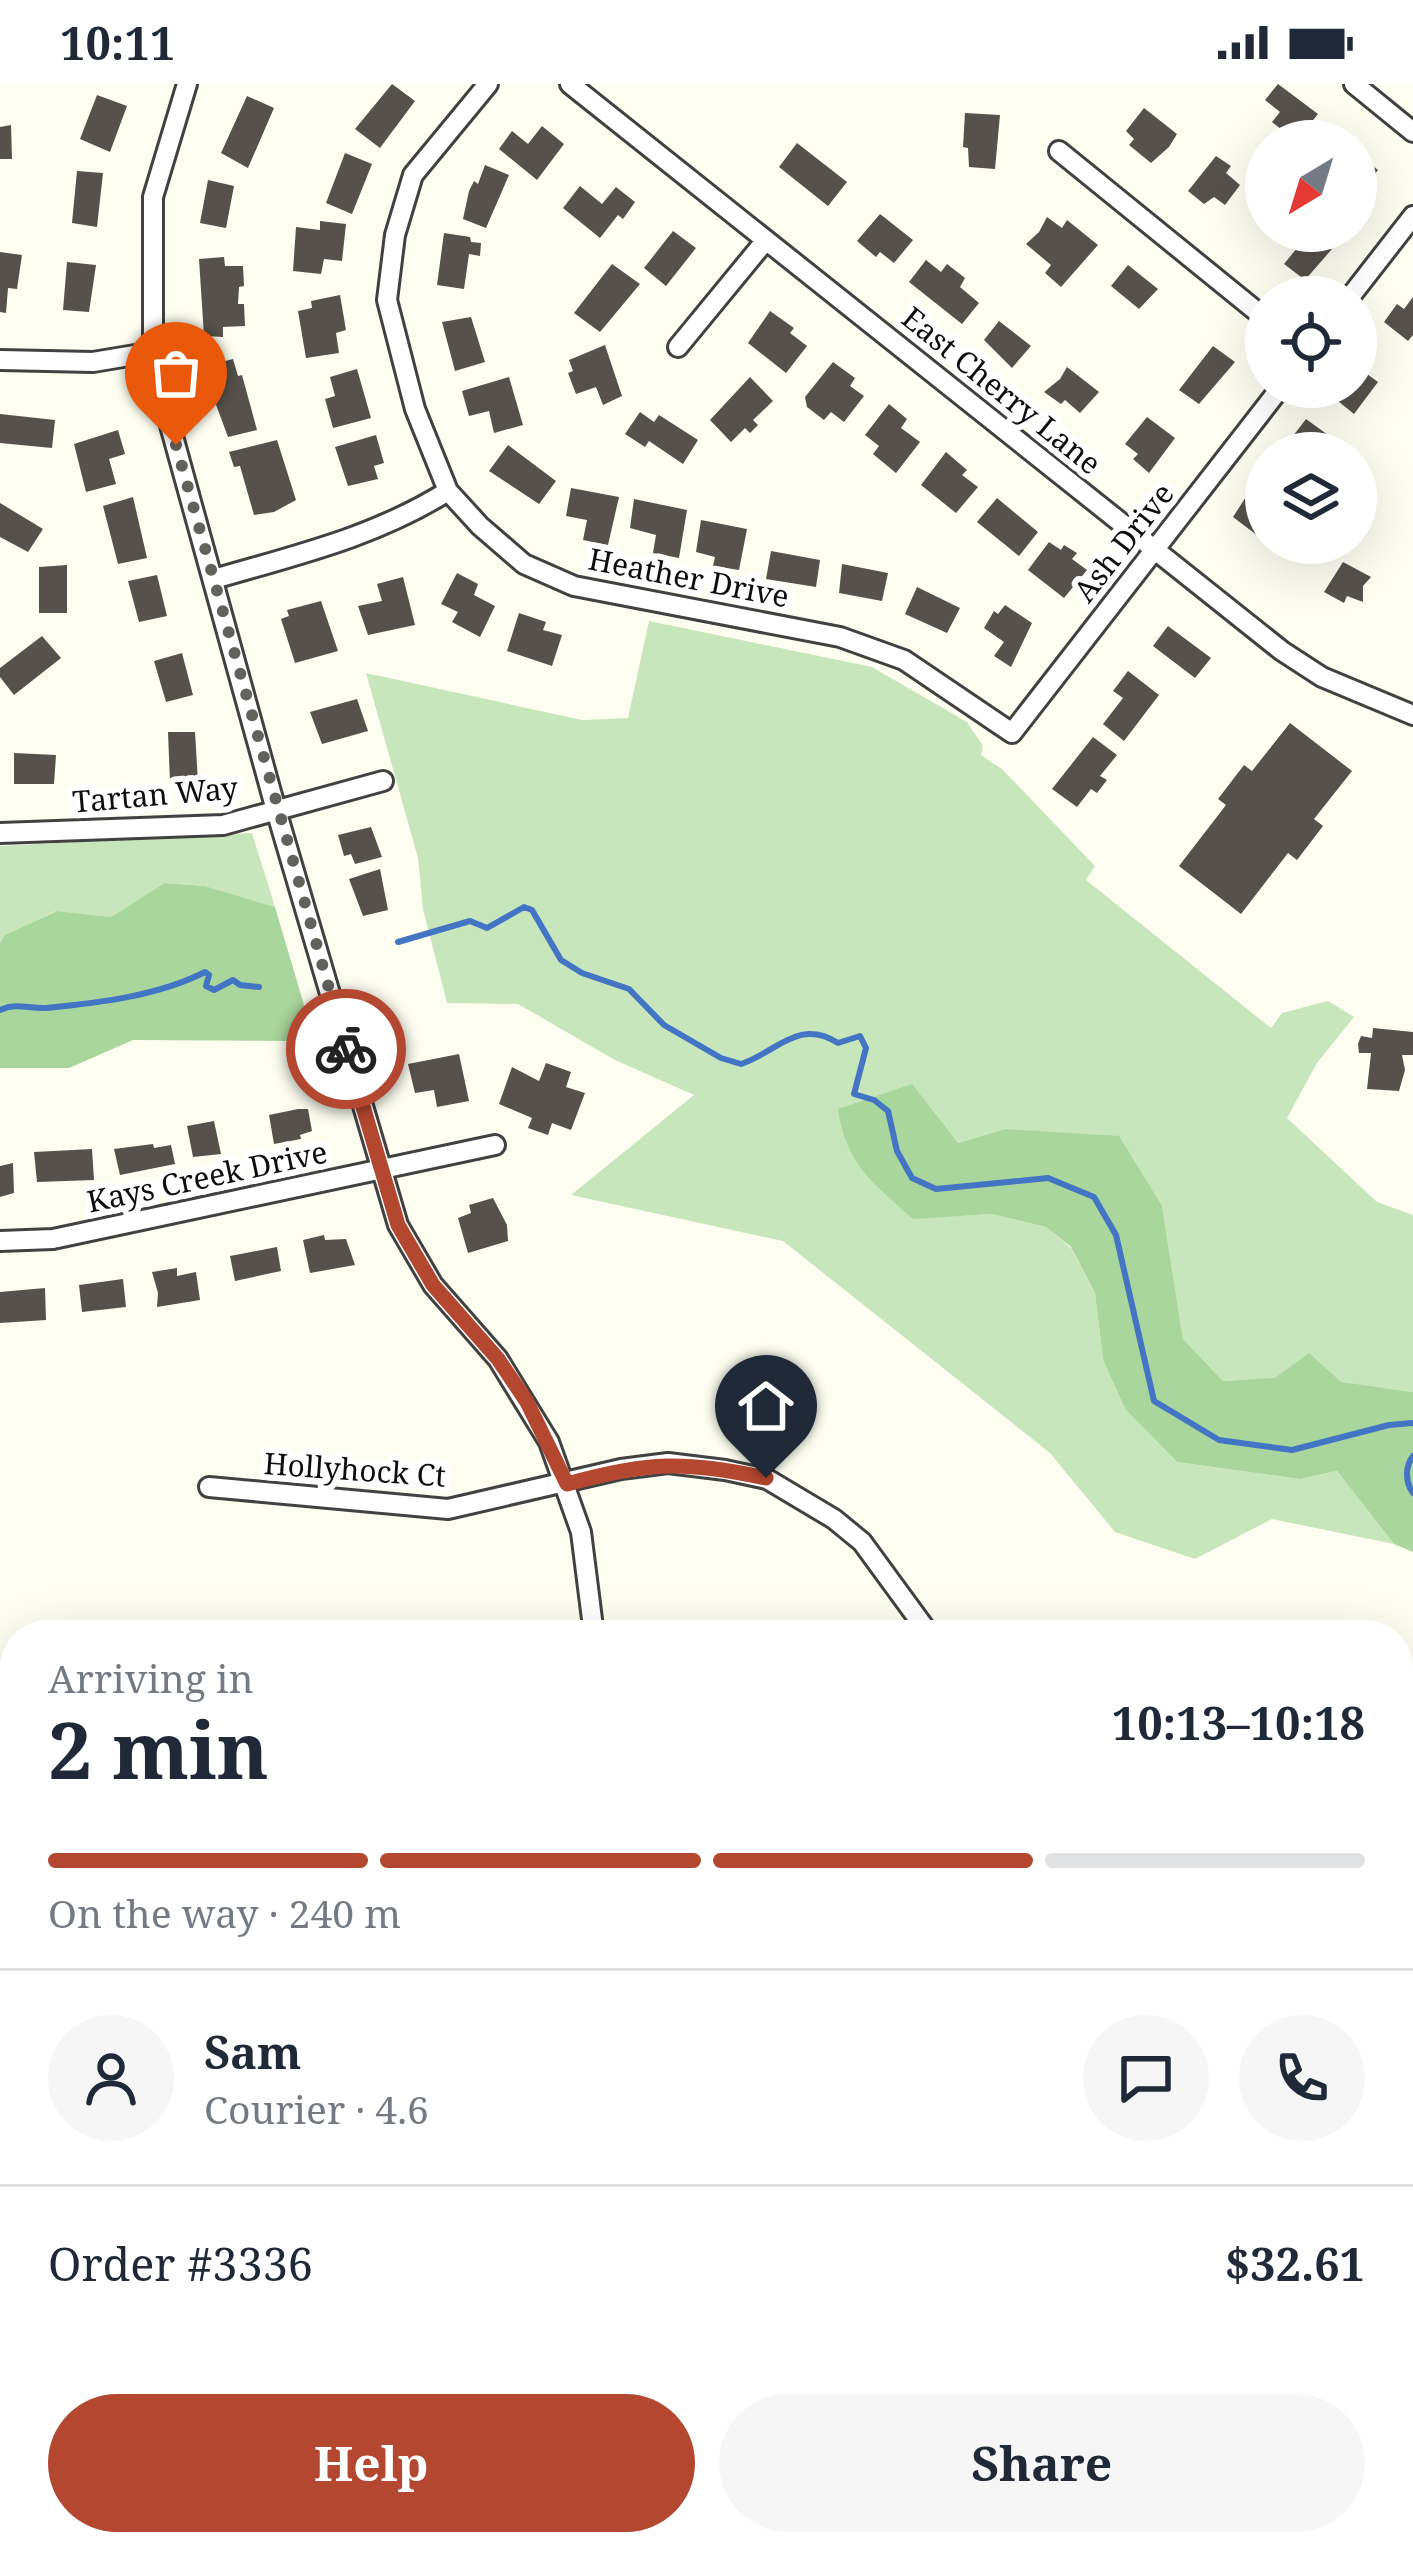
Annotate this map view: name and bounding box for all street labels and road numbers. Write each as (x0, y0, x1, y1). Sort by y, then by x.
street label: East Cherry Lane (894, 297, 1110, 483)
street label: Ash Drive (1064, 474, 1182, 610)
street label: Heather Drive (585, 537, 793, 617)
street label: Tartan Way (71, 766, 239, 822)
street label: Kays Creek Drive (83, 1131, 331, 1221)
street label: Hollyhock Ct (263, 1442, 447, 1496)

